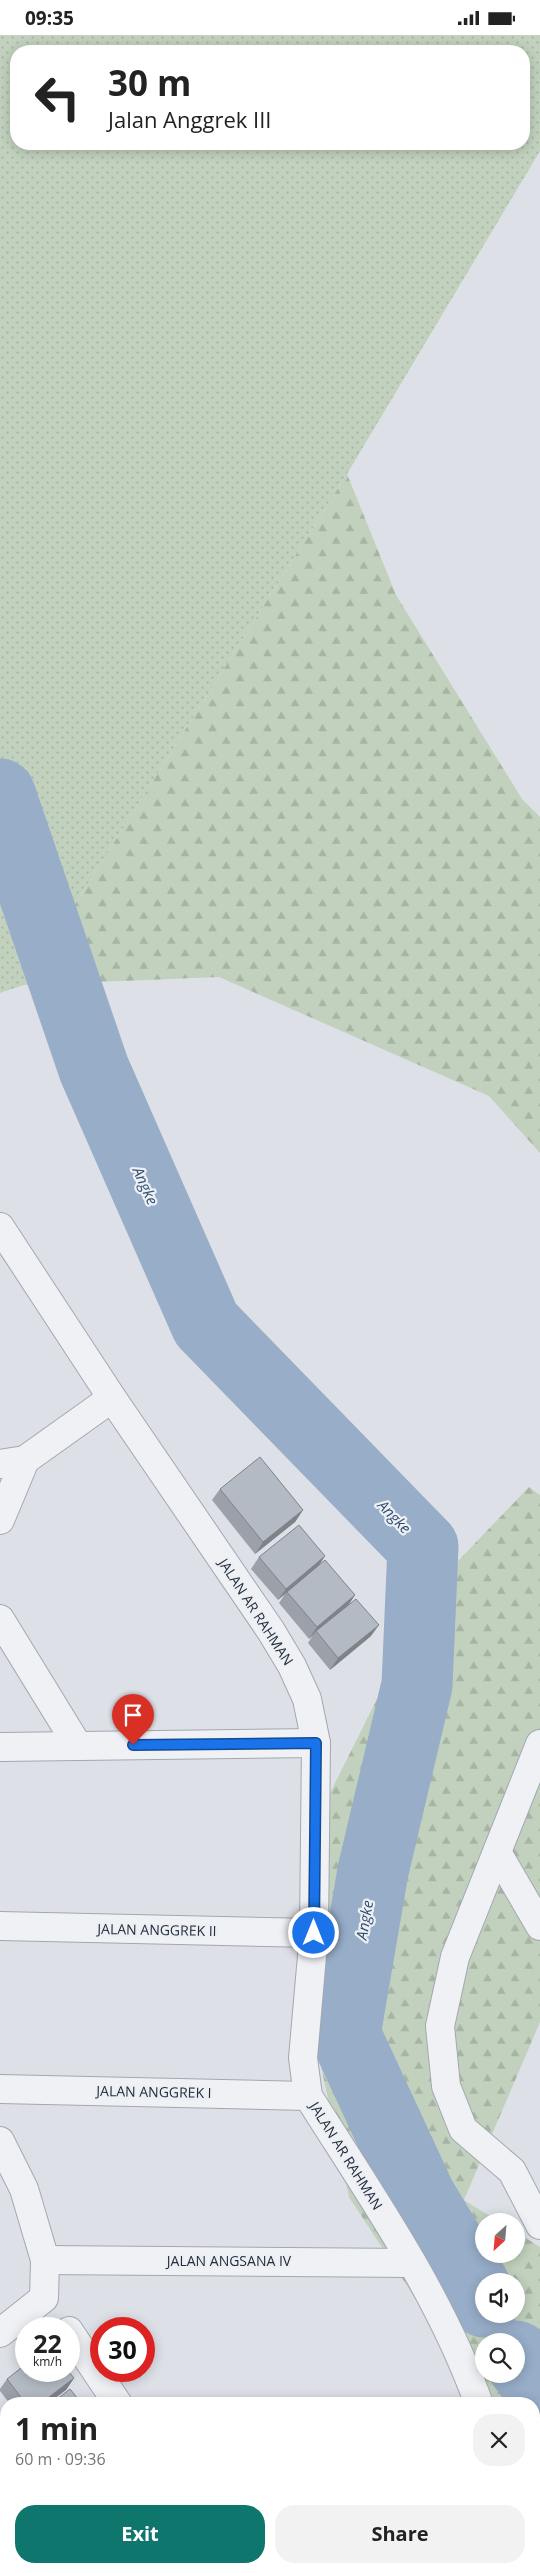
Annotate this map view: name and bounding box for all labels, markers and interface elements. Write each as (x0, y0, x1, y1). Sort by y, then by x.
text: 09:35 (25, 5, 74, 31)
text: 30 m (108, 59, 191, 106)
icon: left (25, 65, 90, 130)
text: Jalan Anggrek III (108, 104, 271, 134)
water label: Angke (128, 1163, 163, 1208)
water label: Angke (373, 1494, 416, 1538)
street label: JALAN AR RAHMAN (214, 1553, 298, 1669)
pin (112, 1694, 154, 1745)
icon: arrive (119, 1701, 147, 1729)
water label: Angke (351, 1898, 377, 1942)
position arrow (287, 1906, 339, 1958)
street label: JALAN ANGGREK II (95, 1919, 217, 1940)
street label: JALAN ANGGREK I (94, 2081, 212, 2102)
street label: JALAN AR RAHMAN (304, 2096, 387, 2213)
north arrow (475, 2213, 525, 2263)
map controls (475, 2213, 525, 2383)
street label: JALAN ANGSANA IV (165, 2251, 292, 2270)
button: sound (475, 2273, 525, 2323)
speed limit sign: 30 (90, 2317, 155, 2382)
text: 22 (33, 2326, 62, 2360)
button: search (475, 2333, 525, 2383)
text: km/h (33, 2353, 62, 2370)
text: 1 min (15, 2408, 98, 2449)
button: close (473, 2414, 525, 2466)
text: 60 m · 09:36 (15, 2448, 106, 2470)
button: Exit (15, 2505, 265, 2563)
button: Share (275, 2505, 525, 2563)

